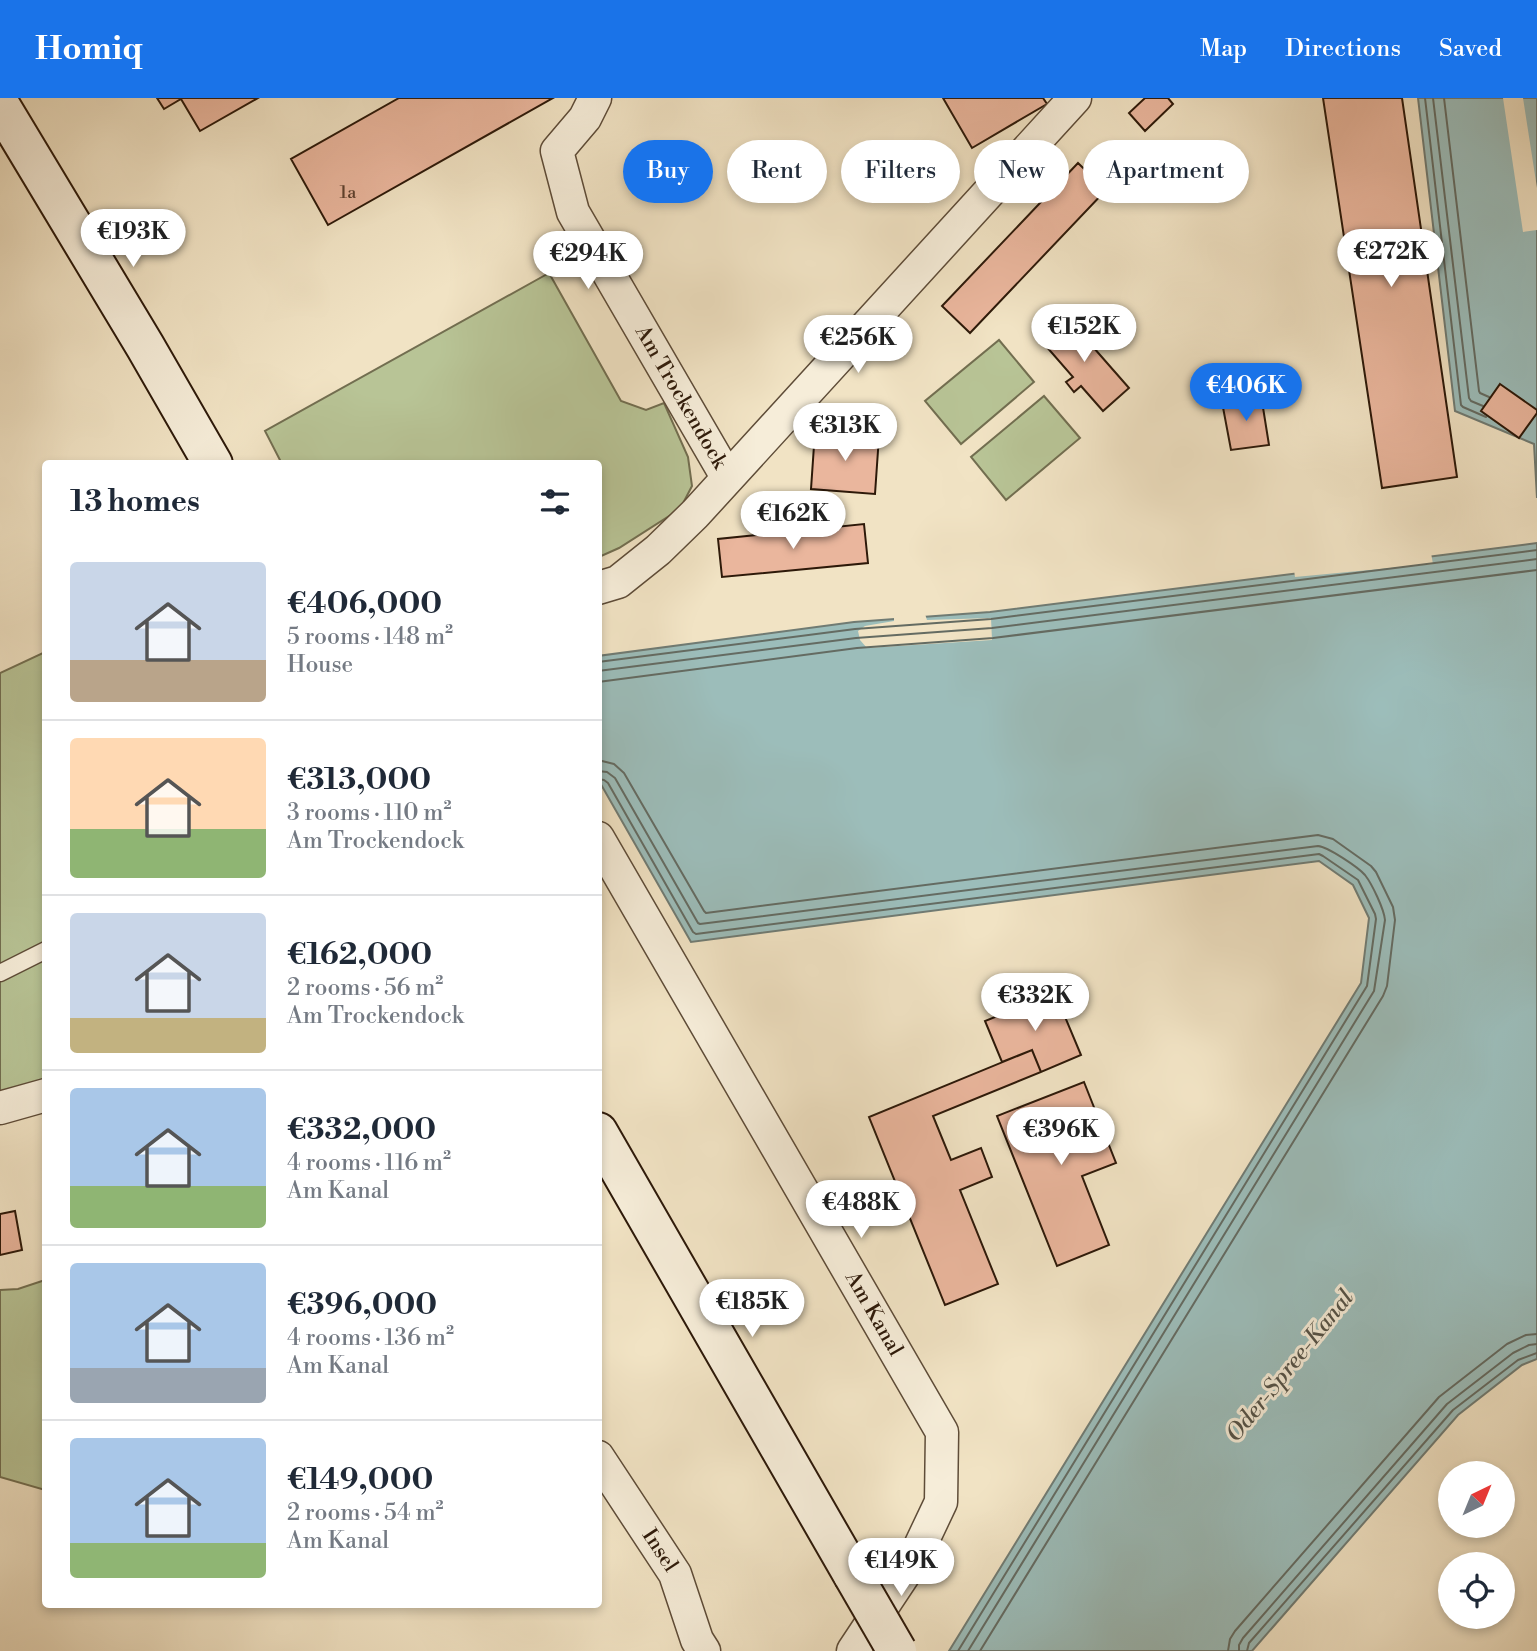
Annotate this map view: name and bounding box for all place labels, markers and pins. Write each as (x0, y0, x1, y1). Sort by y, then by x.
pin: €193K (84, 209, 182, 269)
pin: €272K (1342, 230, 1440, 289)
pin: €294K (539, 232, 637, 291)
pin: €152K (1035, 304, 1133, 364)
pin: €256K (809, 316, 907, 375)
pin: €406K (1197, 364, 1295, 423)
pin: €313K (796, 404, 894, 463)
pin: €162K (744, 491, 842, 551)
pin: €332K (986, 974, 1084, 1033)
pin: €396K (1012, 1108, 1110, 1167)
pin: €488K (812, 1180, 910, 1240)
pin: €185K (703, 1280, 801, 1339)
pin: €149K (852, 1538, 950, 1598)

